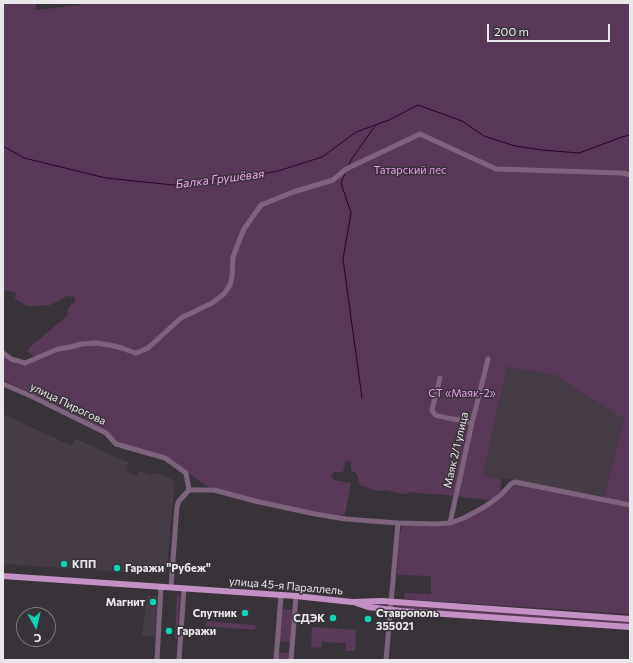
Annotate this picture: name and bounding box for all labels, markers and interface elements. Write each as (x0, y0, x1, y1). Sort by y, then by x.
scale bar (489, 16, 612, 42)
text: 200 m (494, 24, 529, 38)
park label: Татарский лес (374, 163, 446, 177)
water label: Балка Грушёвая (175, 166, 265, 192)
street label: улица Пирогова (28, 380, 108, 428)
park label: СТ «Маяк-2» (428, 386, 496, 400)
street label: Маяк 2/1 улица (441, 411, 471, 489)
place label: КПП (72, 557, 96, 571)
marker: КПП (59, 559, 69, 569)
place label: Гаражи "Рубеж" (125, 561, 211, 575)
marker: Гаражи "Рубеж" (112, 563, 122, 573)
street label: улица 45-я Параллель (229, 574, 343, 598)
place label: Магнит (106, 595, 145, 609)
marker: Магнит (148, 597, 158, 607)
place label: Спутник (193, 606, 237, 620)
place label: Ставрополь 355021 (376, 606, 439, 632)
north arrow (16, 607, 56, 647)
marker: Спутник (240, 608, 250, 618)
place label: СДЭК (293, 611, 325, 625)
marker: СДЭК (328, 613, 338, 623)
marker: Ставрополь 355021 (363, 614, 373, 624)
place label: Гаражи (177, 624, 216, 638)
marker: Гаражи (164, 626, 174, 636)
text: С (33, 631, 42, 645)

